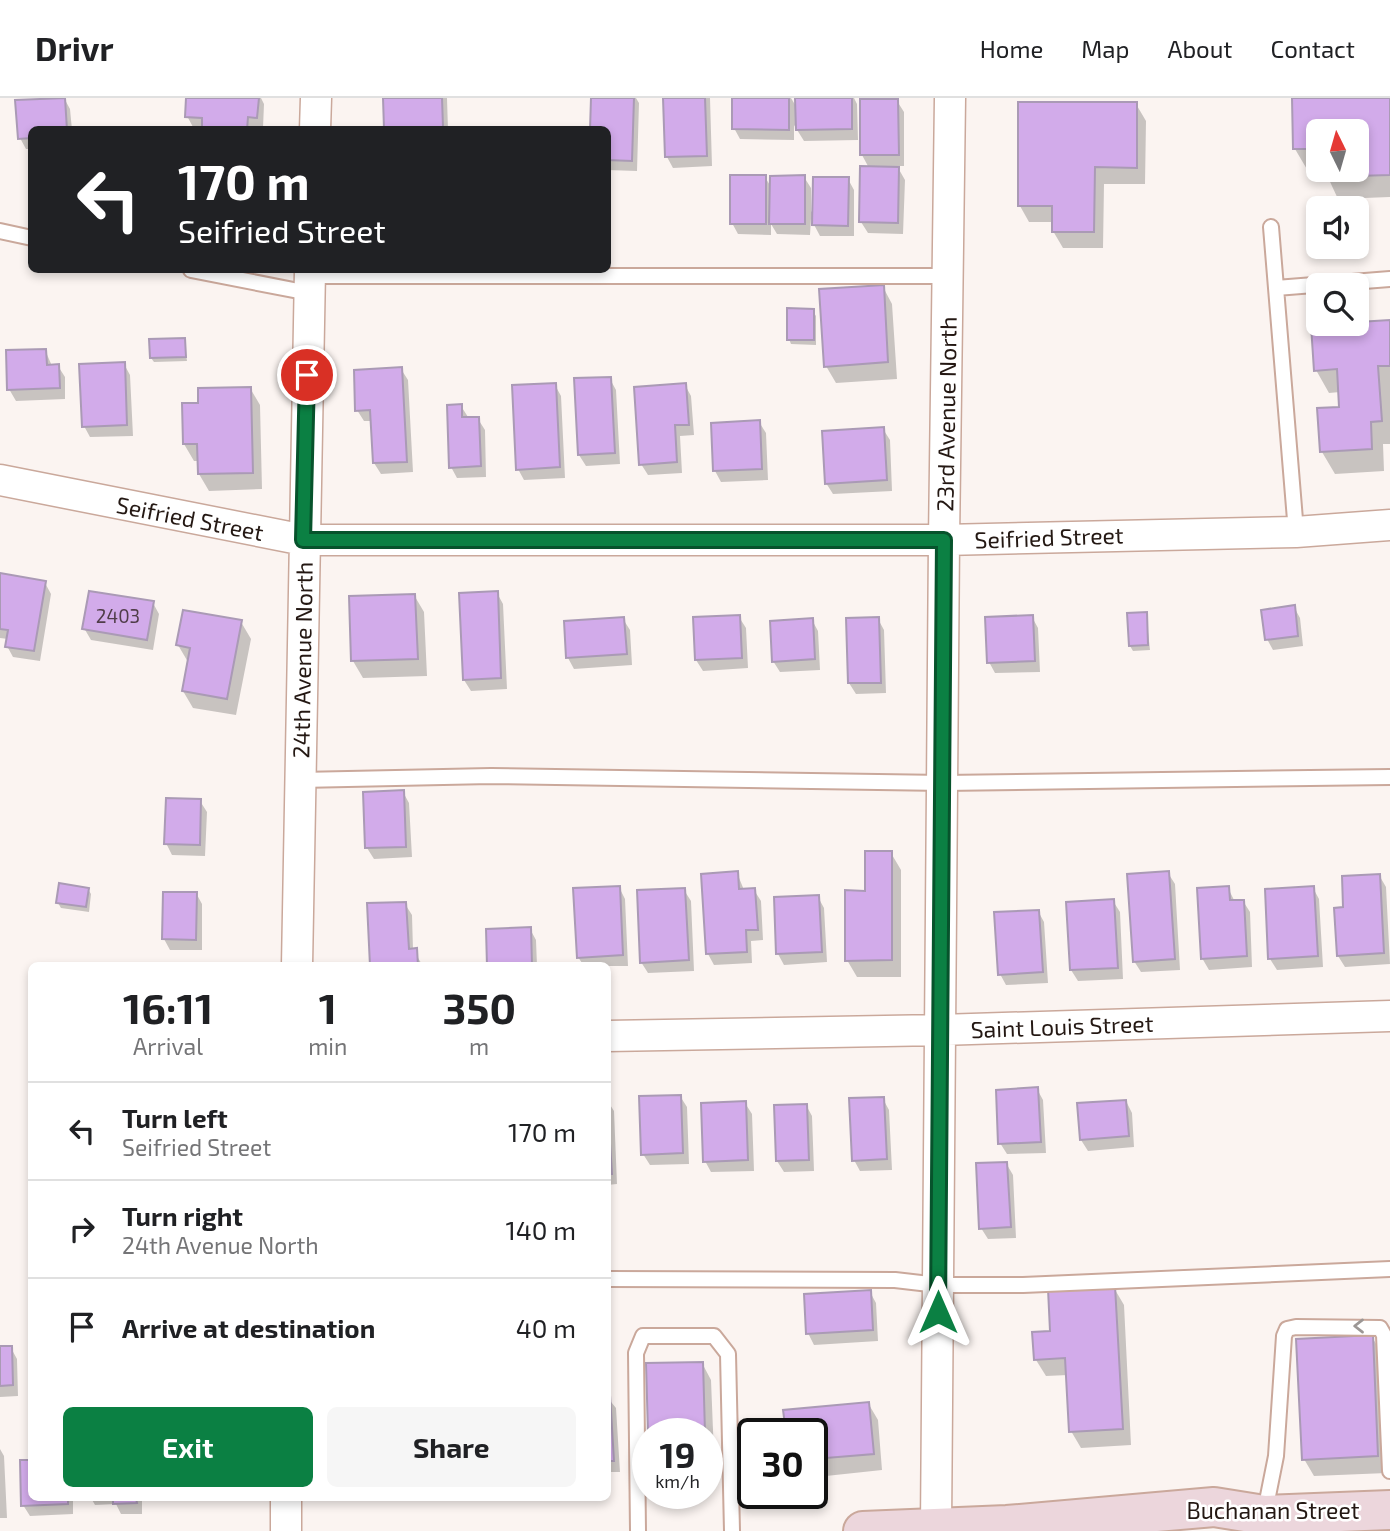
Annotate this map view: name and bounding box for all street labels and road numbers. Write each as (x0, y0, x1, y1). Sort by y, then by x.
street label: 23rd Avenue North (930, 316, 962, 512)
street label: Seifried Street (114, 490, 266, 546)
street label: Seifried Street (974, 520, 1124, 554)
street label: 24th Avenue North (286, 561, 318, 759)
street label: Saint Louis Street (970, 1009, 1154, 1043)
street label: Buchanan Street (1186, 1496, 1360, 1524)

